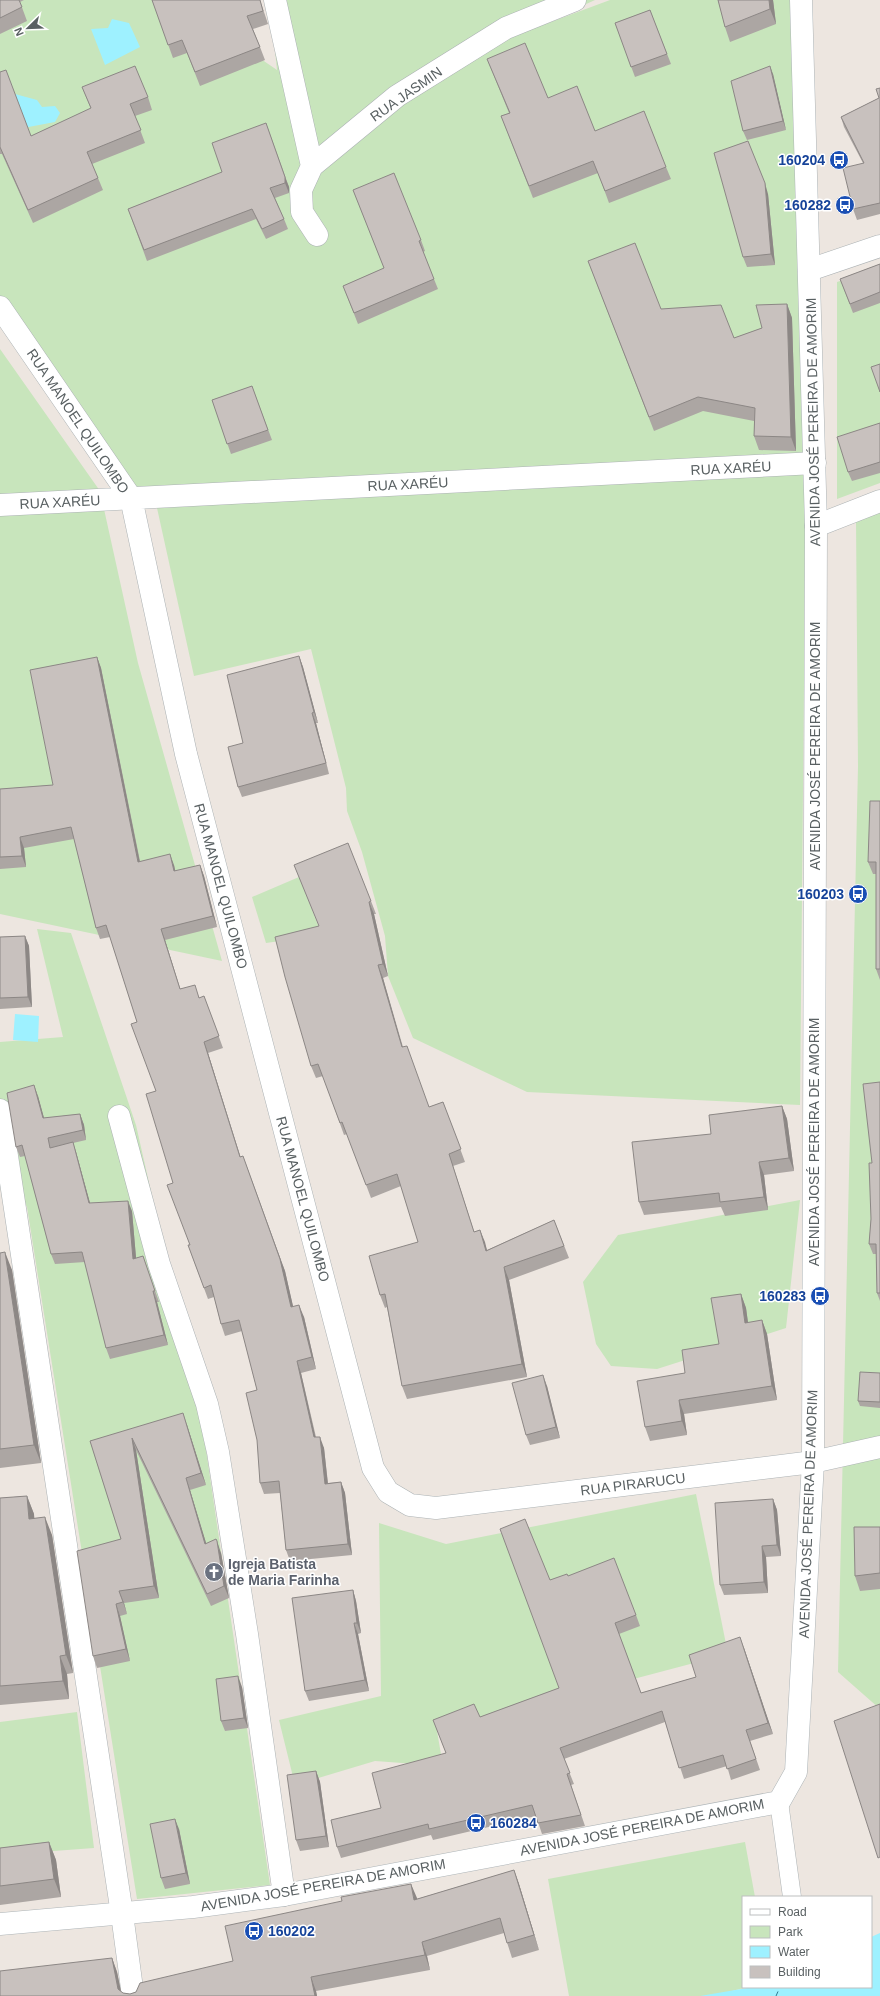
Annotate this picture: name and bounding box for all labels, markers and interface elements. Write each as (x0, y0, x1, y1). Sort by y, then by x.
north arrow (8, 8, 48, 48)
text: N (12, 26, 26, 38)
street label: RUA JASMIN (367, 63, 445, 125)
bus stop icon: 160204 (828, 149, 850, 171)
place label: 160204 (778, 152, 825, 168)
bus stop icon: 160282 (834, 194, 856, 216)
place label: 160282 (784, 197, 831, 213)
street label: AVENIDA JOSÉ PEREIRA DE AMORIM (803, 298, 823, 546)
street label: RUA MANOEL QUILOMBO (24, 346, 132, 496)
street label: RUA XARÉU (690, 458, 772, 478)
street label: RUA XARÉU (367, 474, 449, 494)
street label: RUA XARÉU (19, 492, 101, 512)
street label: AVENIDA JOSÉ PEREIRA DE AMORIM (807, 622, 823, 870)
street label: RUA MANOEL QUILOMBO (191, 802, 251, 971)
bus stop icon: 160203 (847, 883, 869, 905)
place label: 160203 (797, 886, 844, 902)
street label: AVENIDA JOSÉ PEREIRA DE AMORIM (806, 1018, 822, 1266)
street label: RUA MANOEL QUILOMBO (273, 1115, 333, 1284)
bus stop icon: 160283 (809, 1285, 831, 1307)
place label: 160283 (759, 1288, 806, 1304)
street label: AVENIDA JOSÉ PEREIRA DE AMORIM (796, 1389, 820, 1639)
street label: RUA PIRARUCU (580, 1470, 686, 1498)
place label: Igreja Batista de Maria Farinha (228, 1556, 339, 1588)
church icon: Igreja Batista de Maria Farinha (203, 1561, 225, 1583)
street label: AVENIDA JOSÉ PEREIRA DE AMORIM (518, 1795, 766, 1859)
bus stop icon: 160284 (465, 1812, 487, 1834)
place label: 160284 (490, 1815, 537, 1831)
street label: AVENIDA JOSÉ PEREIRA DE AMORIM (199, 1856, 447, 1914)
legend (742, 1896, 872, 1988)
text: Road (778, 1905, 807, 1919)
bus stop icon: 160202 (243, 1920, 265, 1942)
place label: 160202 (268, 1923, 315, 1939)
text: Park (778, 1925, 804, 1939)
text: Water (778, 1945, 810, 1959)
text: Building (778, 1965, 821, 1979)

